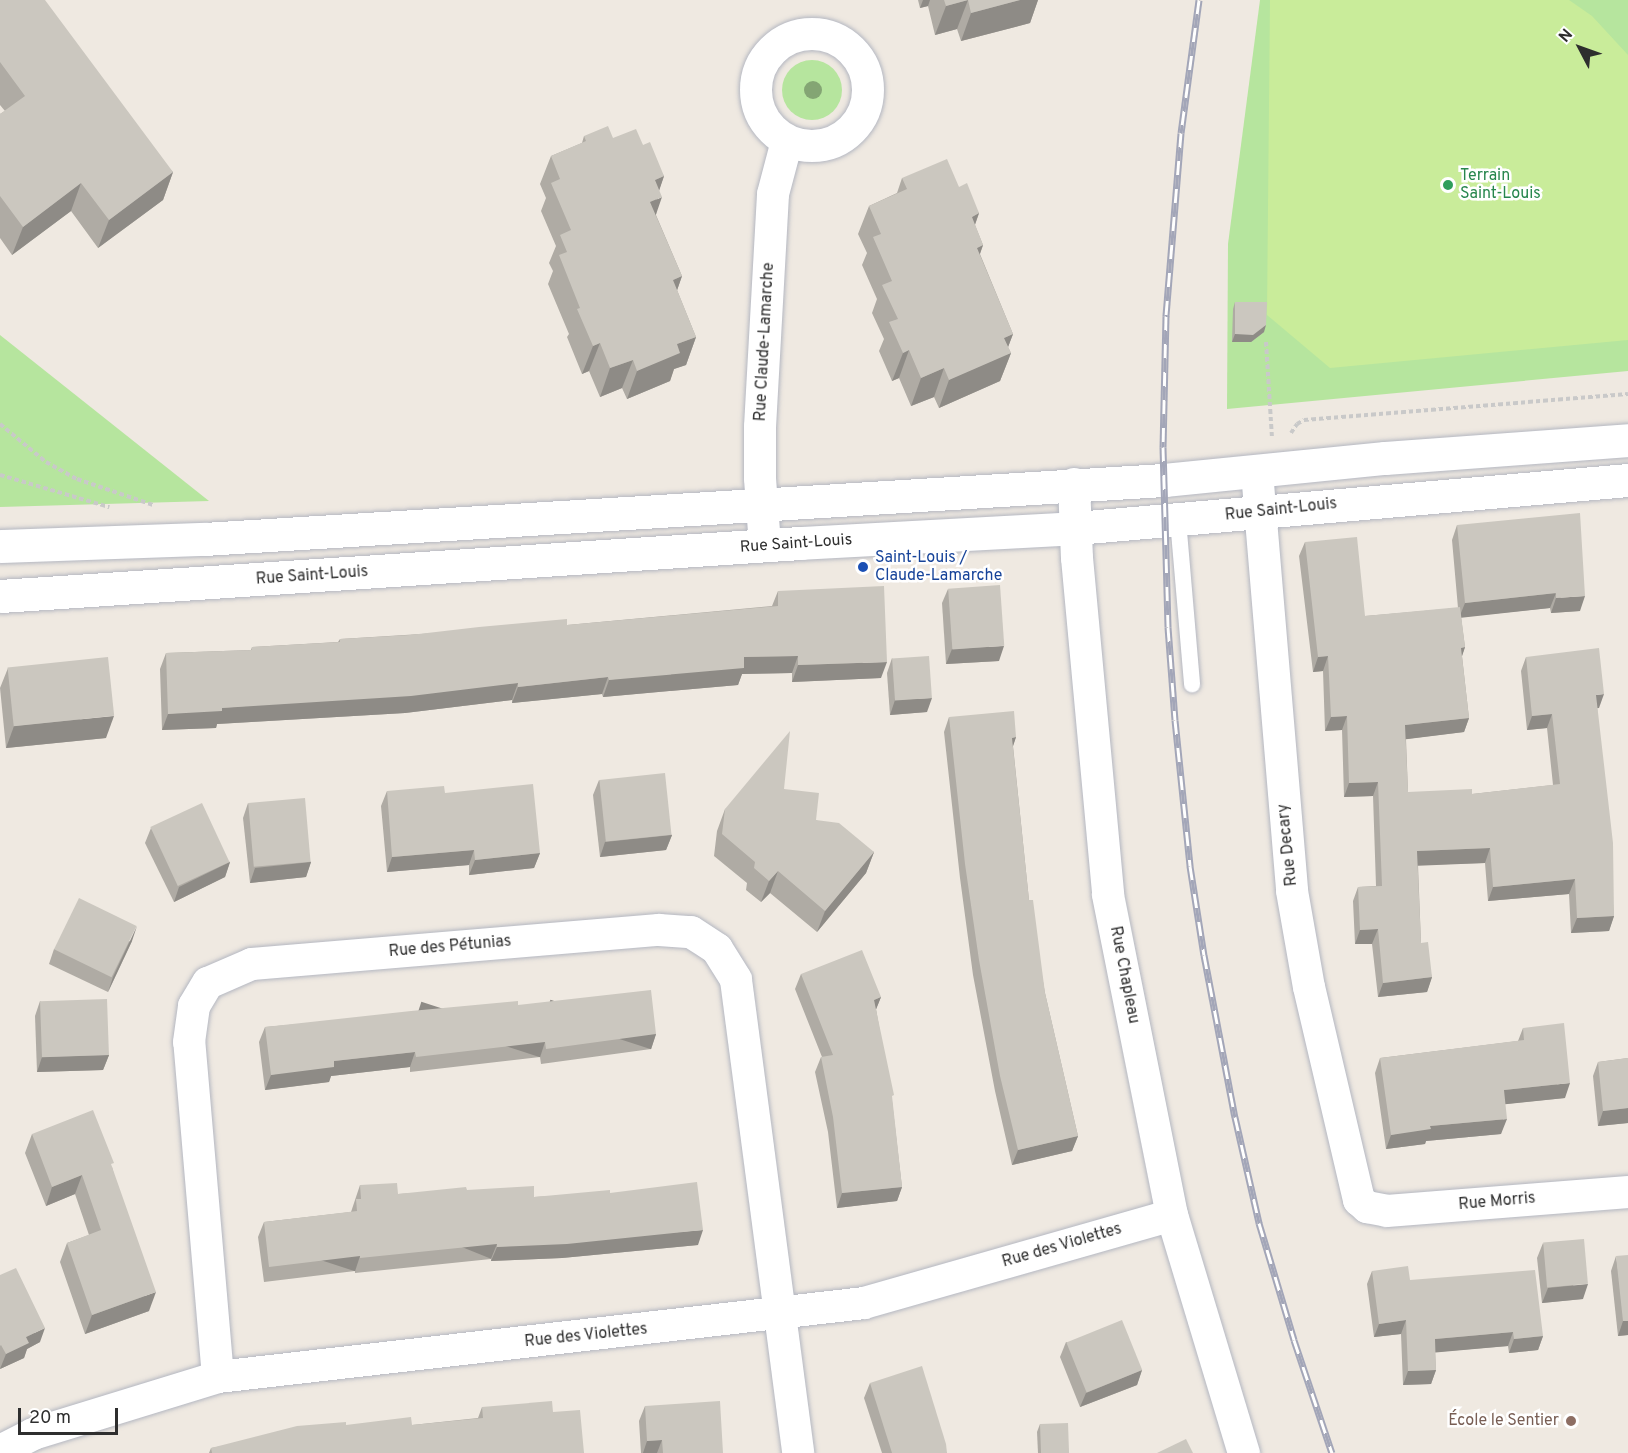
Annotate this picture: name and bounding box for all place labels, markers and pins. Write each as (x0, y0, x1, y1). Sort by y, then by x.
place label: Terrain Saint-Louis (1460, 166, 1541, 204)
marker: Terrain Saint-Louis (1441, 178, 1455, 192)
place label: Saint-Louis / Claude-Lamarche (875, 548, 1002, 586)
marker: Saint-Louis / Claude-Lamarche (856, 560, 870, 574)
place label: École le Sentier (1448, 1411, 1559, 1431)
marker: École le Sentier (1564, 1414, 1578, 1428)

